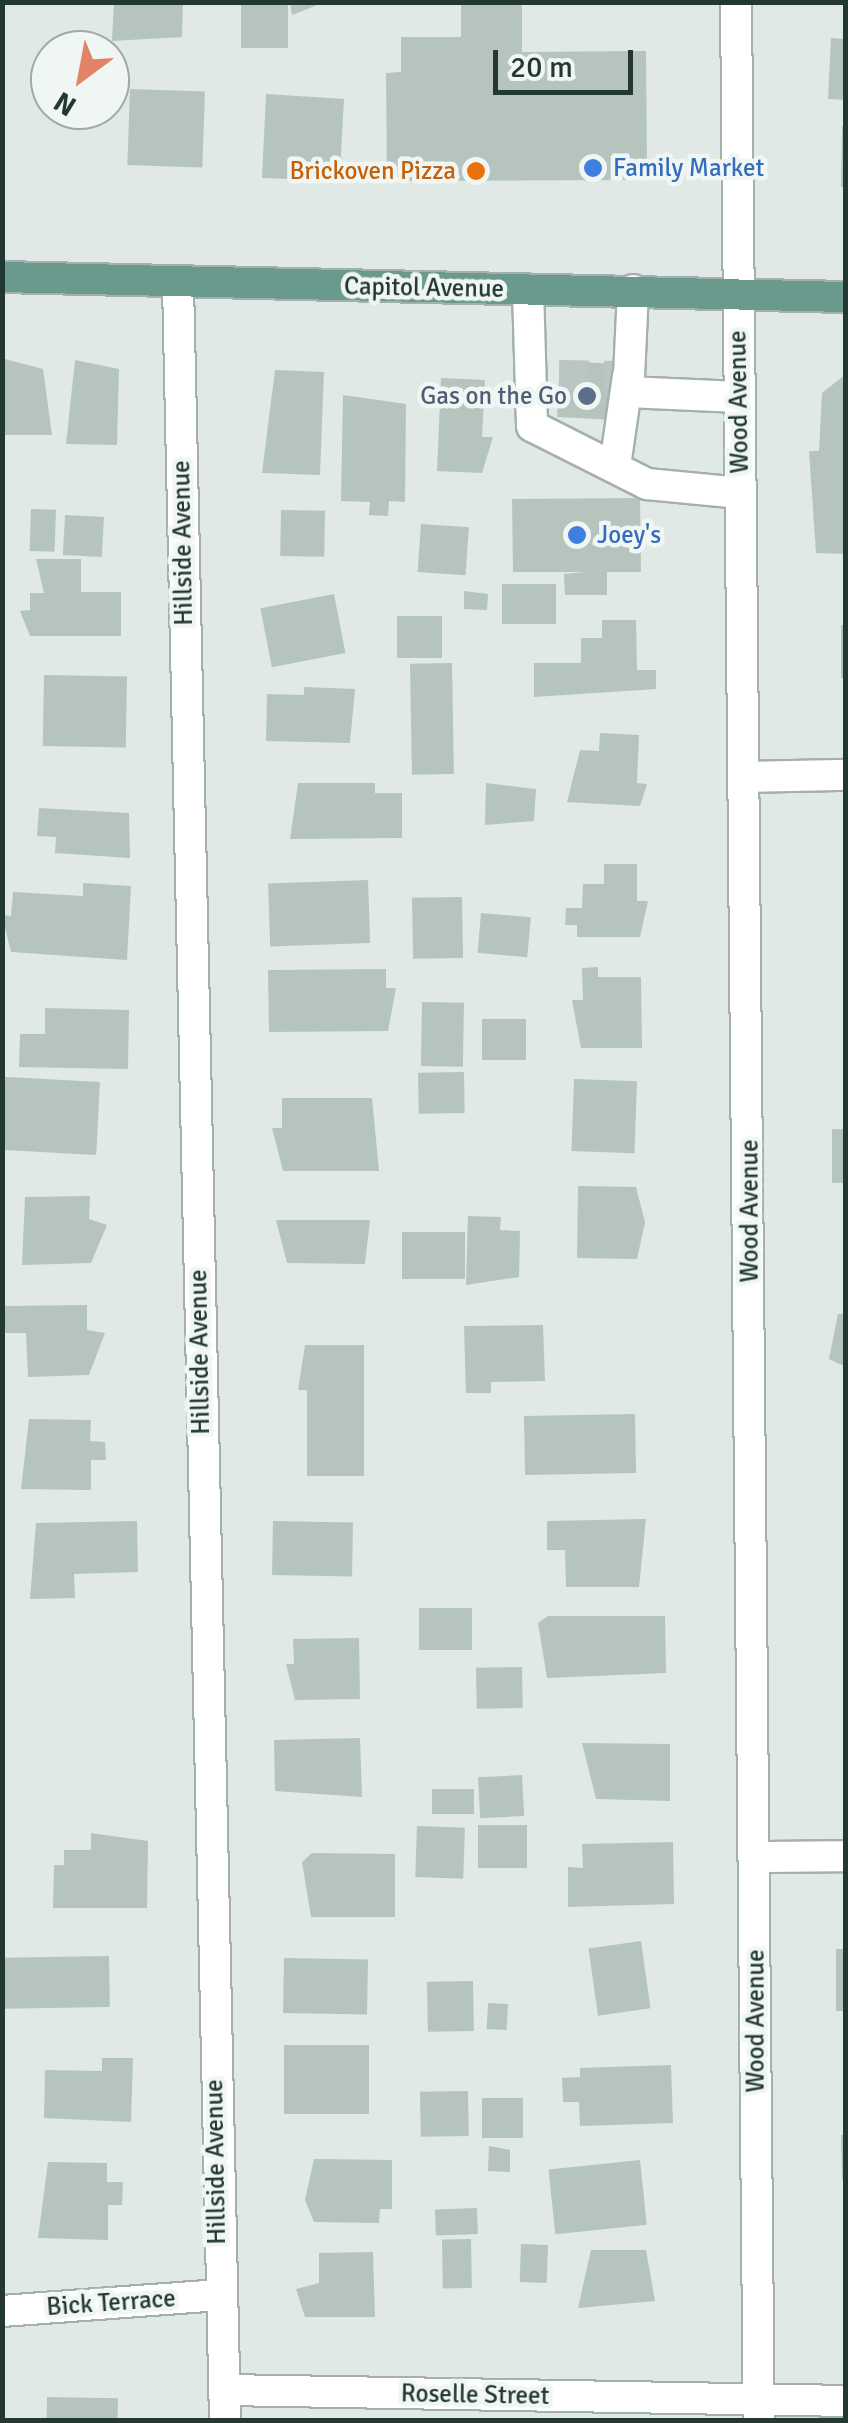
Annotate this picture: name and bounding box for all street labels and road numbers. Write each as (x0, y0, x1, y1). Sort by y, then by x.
street label: Capitol Avenue (344, 272, 504, 304)
street label: Wood Avenue (723, 330, 755, 474)
street label: Hillside Avenue (167, 460, 199, 626)
street label: Wood Avenue (735, 1139, 765, 1283)
street label: Hillside Avenue (184, 1269, 216, 1435)
street label: Wood Avenue (741, 1949, 771, 2093)
street label: Hillside Avenue (200, 2079, 232, 2245)
street label: Bick Terrace (45, 2284, 177, 2322)
street label: Roselle Street (401, 2379, 549, 2411)

